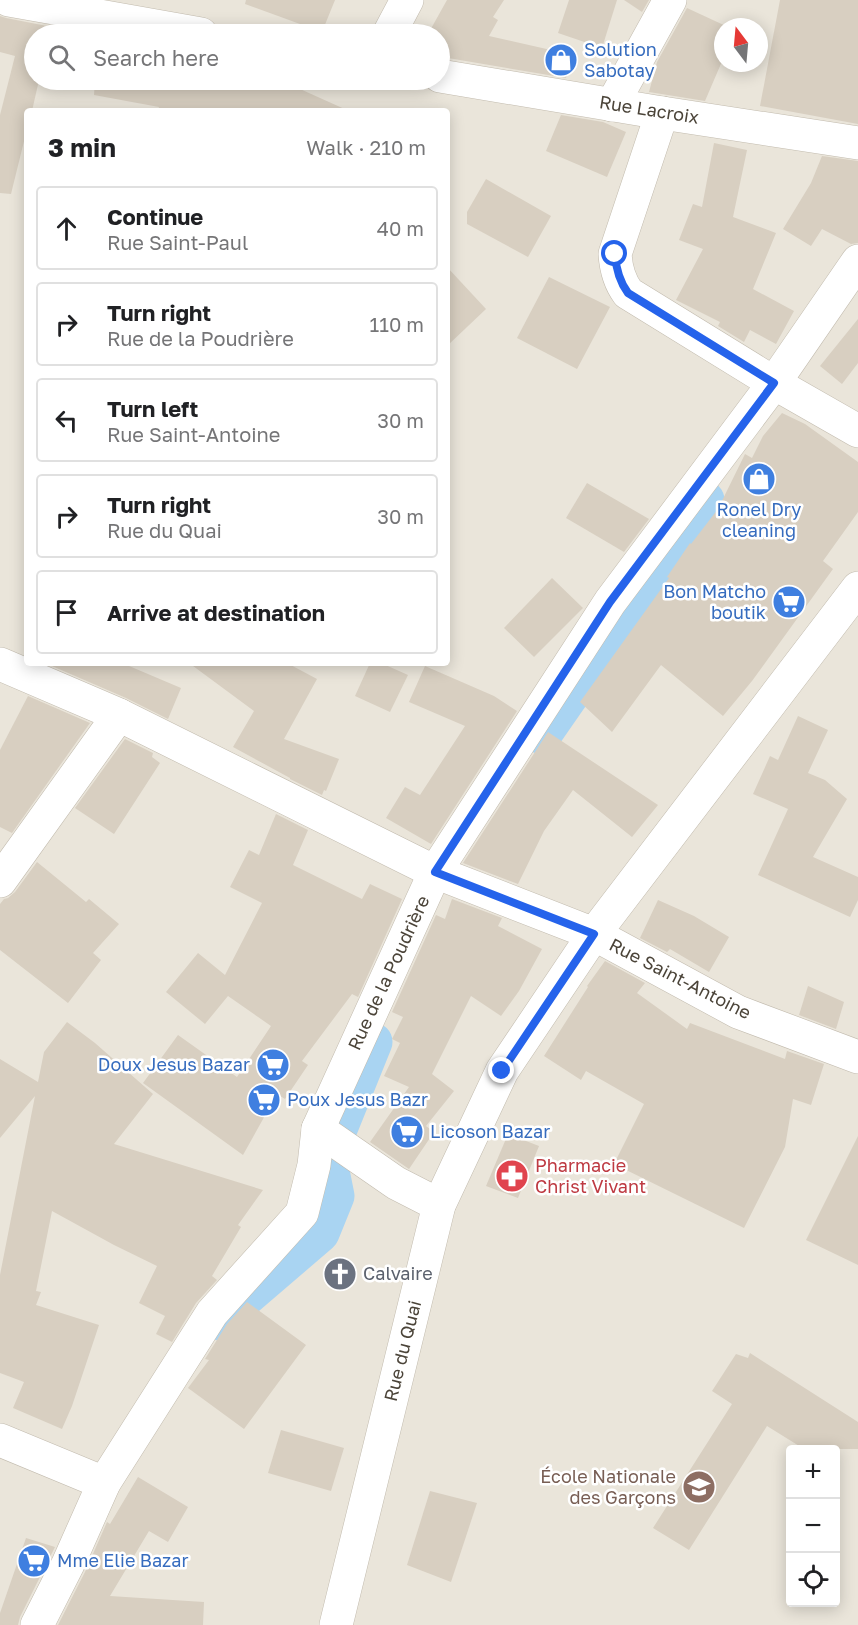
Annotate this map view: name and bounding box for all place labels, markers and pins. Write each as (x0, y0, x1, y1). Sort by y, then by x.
place label: Solution Sabotay (584, 38, 657, 81)
shop icon: Solution Sabotay (543, 42, 579, 78)
shop icon: Ronel Dry cleaning (741, 461, 777, 497)
place label: Ronel Dry cleaning (717, 498, 801, 541)
place label: Bon Matcho boutik (663, 580, 766, 623)
supermarket icon: Bon Matcho boutik (771, 584, 807, 620)
supermarket icon: Doux Jesus Bazar (255, 1047, 291, 1083)
place label: Doux Jesus Bazar (98, 1053, 250, 1075)
supermarket icon: Poux Jesus Bazr (246, 1082, 282, 1118)
place label: Poux Jesus Bazr (287, 1088, 428, 1110)
supermarket icon: Licoson Bazar (389, 1114, 425, 1150)
place label: Licoson Bazar (430, 1120, 550, 1142)
place label: Pharmacie Christ Vivant (535, 1154, 646, 1197)
pharmacy icon: Pharmacie Christ Vivant (494, 1158, 530, 1194)
church icon: Calvaire (322, 1256, 358, 1292)
place label: Calvaire (363, 1262, 433, 1284)
place label: École Nationale des Garçons (540, 1465, 676, 1508)
school or university icon: École Nationale des Garçons (681, 1469, 717, 1505)
supermarket icon: Mme Elie Bazar (16, 1543, 52, 1579)
place label: Mme Elie Bazar (57, 1549, 188, 1571)

